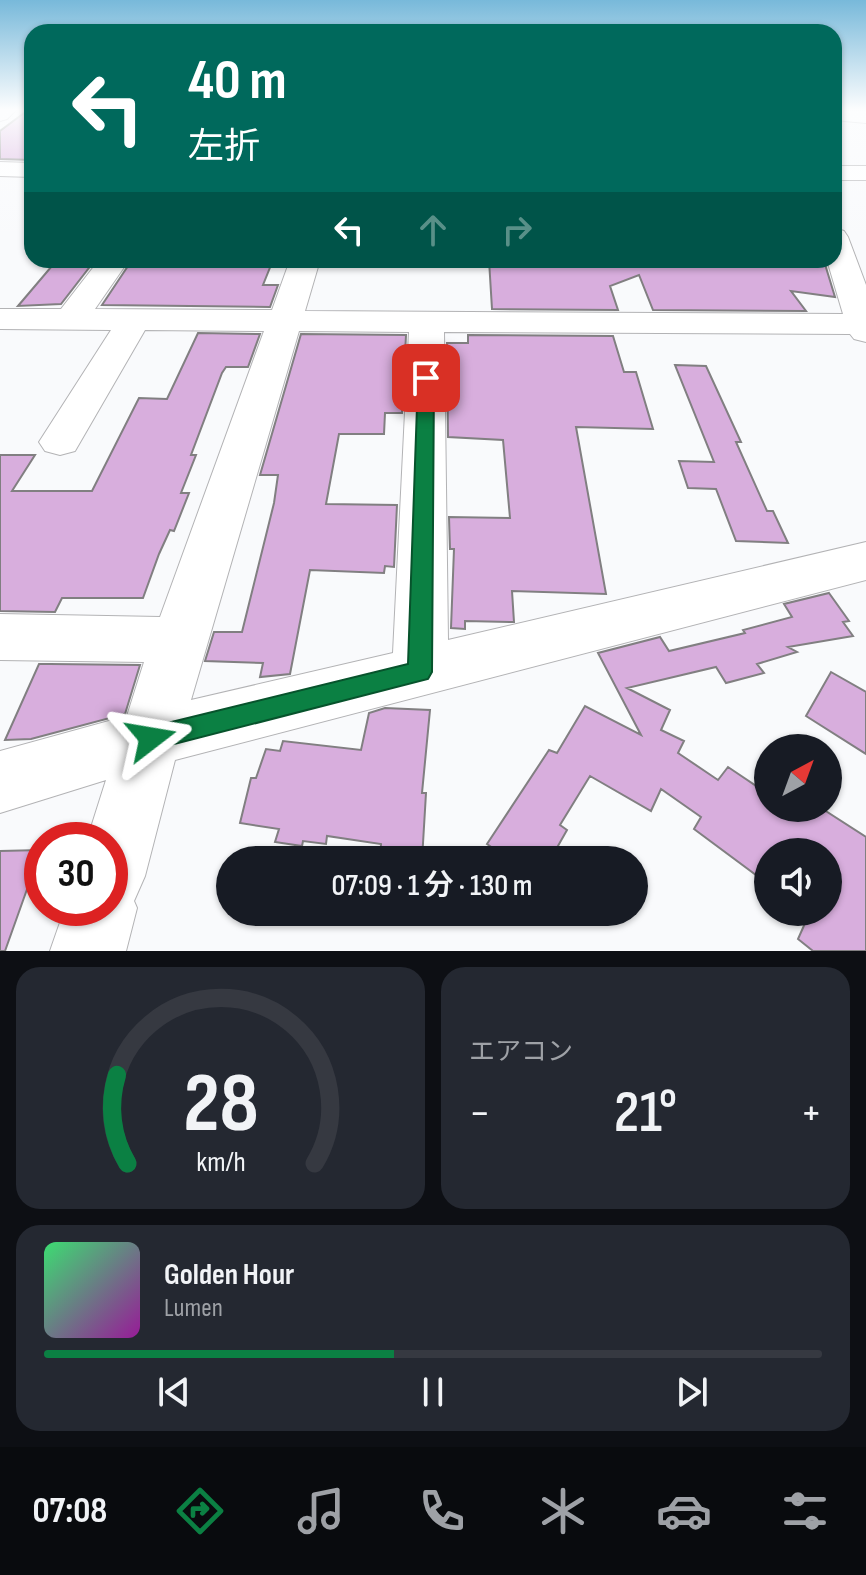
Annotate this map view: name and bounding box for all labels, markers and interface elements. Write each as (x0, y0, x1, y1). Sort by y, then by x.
text: 40 m (188, 48, 287, 115)
icon: left (56, 56, 160, 160)
text: 左折 (188, 126, 260, 169)
icon: left (327, 208, 371, 252)
icon: ahead (411, 208, 455, 252)
icon: right (495, 208, 539, 252)
pin (392, 344, 460, 412)
icon: arrive (404, 356, 448, 400)
position arrow (109, 696, 193, 780)
north arrow (754, 734, 842, 822)
map controls (754, 734, 842, 926)
speed limit sign: 30 (24, 822, 128, 926)
button: sound (754, 838, 842, 926)
text: 07:09 · 1 分 · 130 m (332, 868, 532, 904)
text: エアコン (469, 1037, 573, 1068)
text: 28 (183, 1055, 258, 1155)
text: 21° (614, 1077, 677, 1149)
text: − (469, 1087, 491, 1140)
text: + (800, 1087, 822, 1140)
text: km/h (196, 1145, 245, 1180)
text: Golden Hour (164, 1257, 294, 1293)
text: Lumen (164, 1293, 223, 1324)
icon: previous (152, 1370, 196, 1414)
icon: pause (411, 1370, 455, 1414)
icon: next (670, 1370, 714, 1414)
icon: directions (172, 1483, 228, 1539)
icon: music (293, 1483, 349, 1539)
icon: phone (414, 1483, 470, 1539)
icon: climate (535, 1483, 591, 1539)
icon: car (656, 1483, 712, 1539)
icon: filters (777, 1483, 833, 1539)
text: 07:08 (33, 1490, 107, 1533)

